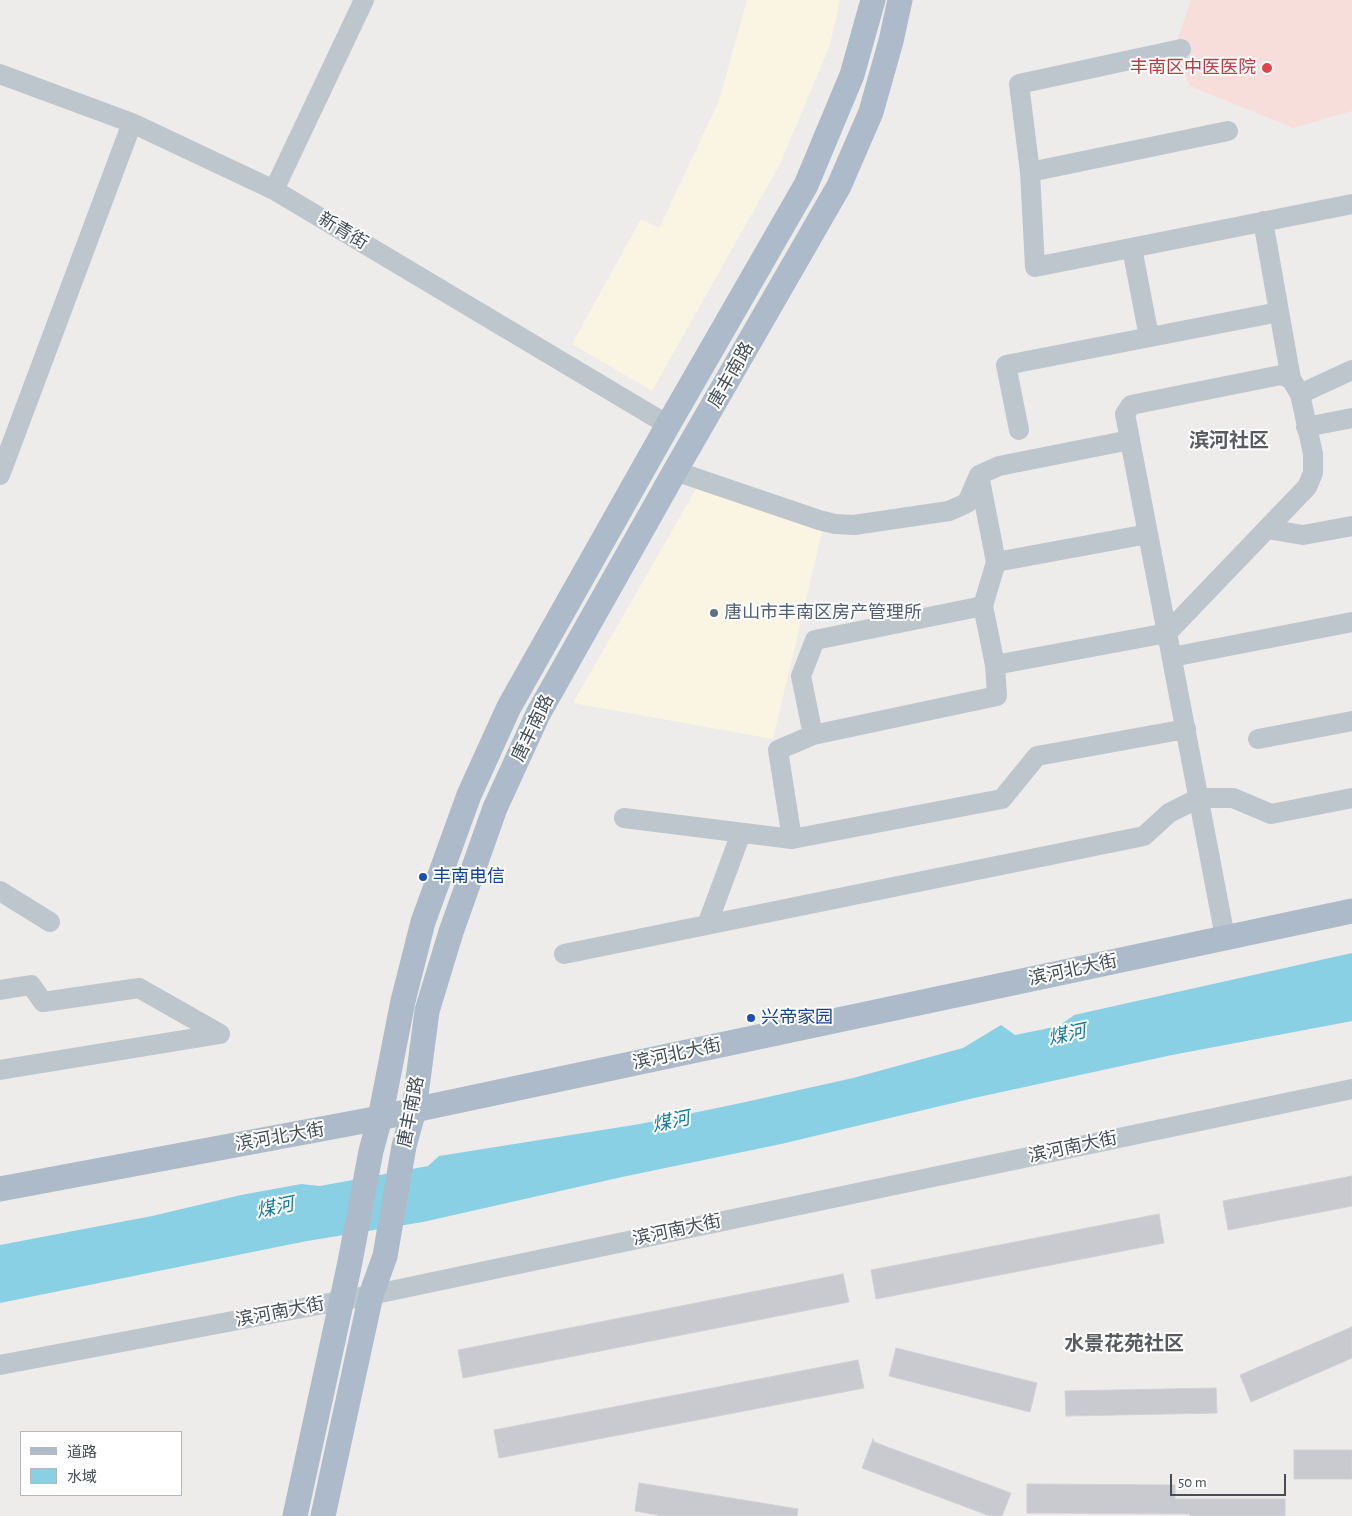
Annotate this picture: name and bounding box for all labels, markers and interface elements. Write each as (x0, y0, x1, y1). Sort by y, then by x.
place label: 丰南区中医医院 (1130, 57, 1256, 79)
marker: 丰南区中医医院 (1260, 61, 1274, 75)
street label: 新青街 (314, 208, 372, 254)
street label: 唐丰南路 (704, 338, 758, 412)
district label: 滨河社区 (1189, 429, 1269, 453)
place label: 唐山市丰南区房产管理所 (724, 602, 922, 624)
marker: 唐山市丰南区房产管理所 (708, 607, 720, 619)
street label: 唐丰南路 (508, 691, 558, 765)
place label: 丰南电信 (433, 866, 505, 888)
marker: 丰南电信 (417, 871, 429, 883)
street label: 滨河北大街 (1027, 950, 1119, 990)
place label: 兴帝家园 (761, 1007, 833, 1029)
marker: 兴帝家园 (745, 1012, 757, 1024)
water label: 煤河 (1046, 1020, 1088, 1050)
street label: 滨河北大街 (631, 1034, 723, 1074)
street label: 唐丰南路 (394, 1075, 428, 1149)
water label: 煤河 (650, 1107, 692, 1137)
street label: 滨河北大街 (234, 1119, 326, 1155)
street label: 滨河南大街 (1027, 1127, 1119, 1167)
water label: 煤河 (254, 1193, 296, 1223)
street label: 滨河南大街 (631, 1210, 723, 1250)
street label: 滨河南大街 (234, 1293, 326, 1331)
district label: 水景花苑社区 (1064, 1332, 1184, 1356)
legend (20, 1431, 182, 1496)
text: 道路 (67, 1445, 97, 1460)
scale bar (1172, 1464, 1288, 1496)
text: 水域 (67, 1470, 97, 1485)
text: 50 m (1178, 1475, 1207, 1490)

